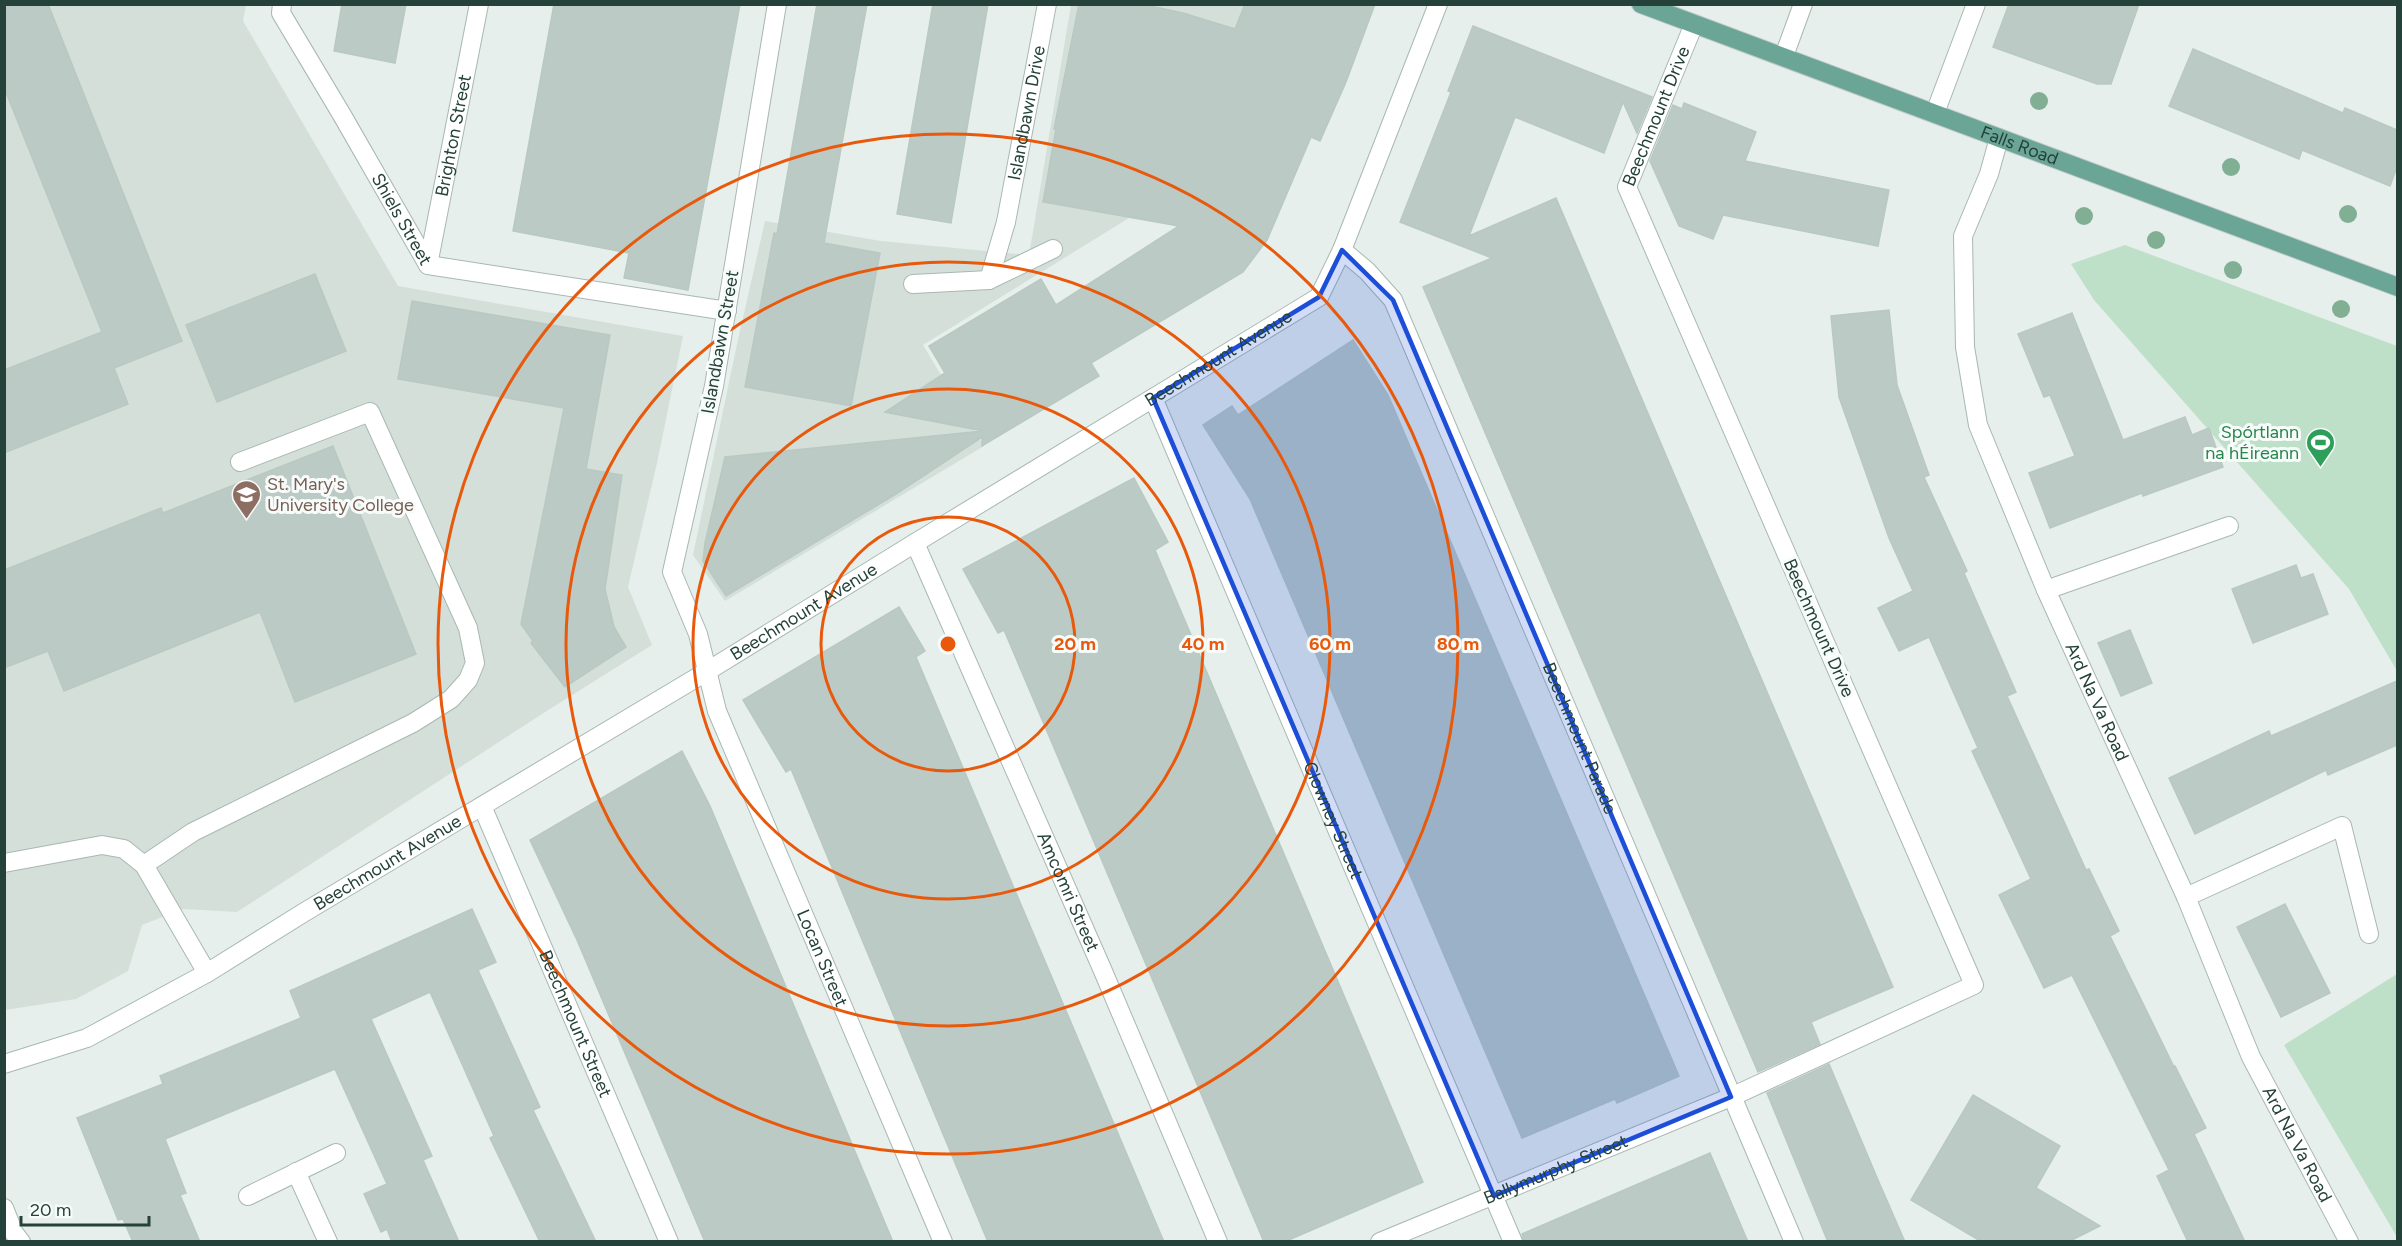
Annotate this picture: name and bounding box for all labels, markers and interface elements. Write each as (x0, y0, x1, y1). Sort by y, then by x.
street label: Islandbawn Drive (1003, 43, 1050, 182)
street label: Beechmount Drive (1618, 43, 1695, 189)
street label: Brighton Street (431, 72, 476, 198)
street label: Falls Road (1978, 121, 2061, 170)
street label: Shiels Street (367, 169, 437, 269)
street label: Islandbawn Street (697, 268, 744, 416)
street label: Beechmount Avenue (1141, 305, 1296, 411)
place label: Spórtlann na hÉireann (2205, 421, 2299, 464)
sports icon: Spórtlann na hÉireann (2304, 426, 2336, 468)
place label: St. Mary's University College (267, 473, 414, 516)
school or university icon: St. Mary's University College (230, 478, 262, 520)
street label: Beechmount Drive (1779, 555, 1859, 701)
street label: Beechmount Avenue (726, 558, 881, 665)
text: 20 m (1054, 633, 1096, 655)
text: 40 m (1181, 633, 1225, 655)
text: 60 m (1309, 633, 1351, 655)
text: 80 m (1437, 633, 1479, 655)
centre of rings (938, 634, 958, 654)
street label: Ard Na Va Road (2060, 639, 2133, 764)
street label: Beechmount Parade (1538, 659, 1622, 818)
street label: Clowney Street (1298, 758, 1368, 882)
street label: Beechmount Avenue (309, 810, 465, 915)
street label: Amcomri Street (1032, 829, 1104, 955)
street label: Locan Street (792, 906, 853, 1010)
street label: Beechmount Street (534, 947, 617, 1101)
street label: Ard Na Va Road (2258, 1083, 2337, 1206)
street label: Ballymurphy Street (1480, 1130, 1631, 1209)
scale bar (21, 1189, 148, 1227)
text: 20 m (30, 1199, 71, 1221)

